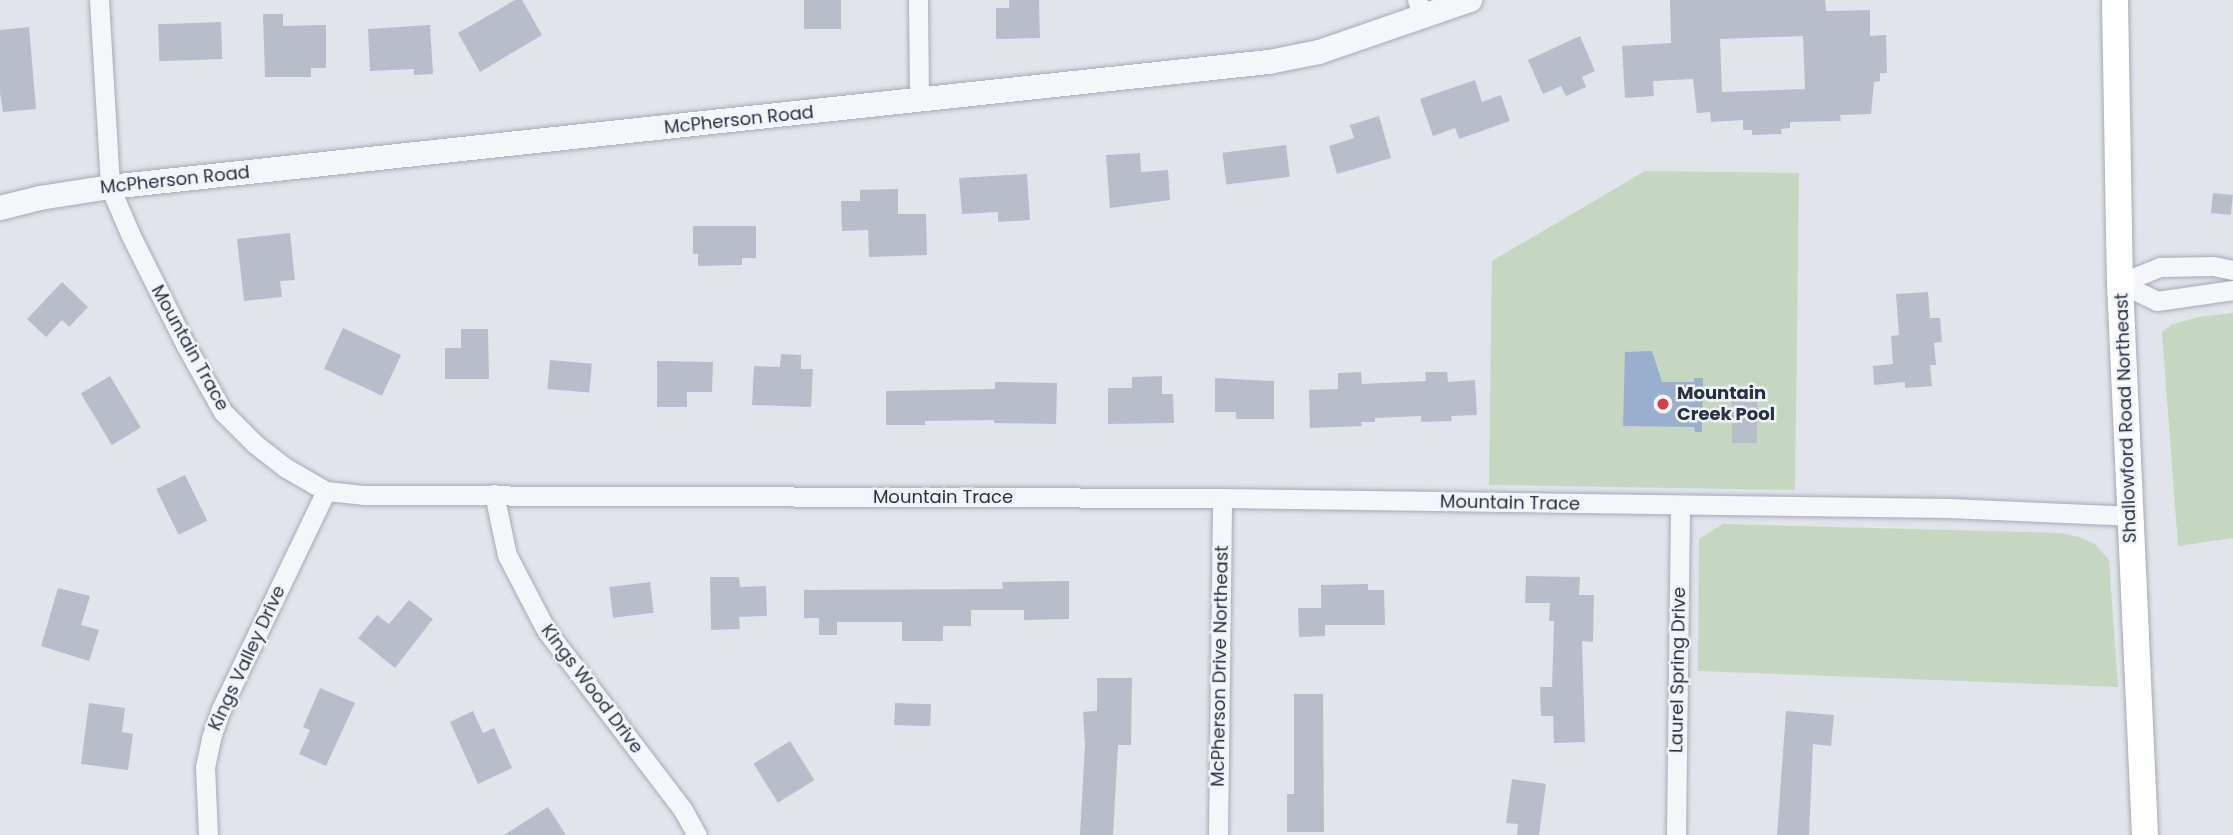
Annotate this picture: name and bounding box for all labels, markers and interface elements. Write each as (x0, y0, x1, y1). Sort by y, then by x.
street label: McPherson Road (663, 101, 815, 139)
street label: McPherson Road (99, 161, 251, 199)
street label: Mountain Trace (147, 281, 233, 415)
street label: Shallowford Road Northeast (2111, 293, 2141, 543)
place label: Mountain Creek Pool (1677, 383, 1775, 426)
marker: Mountain Creek Pool (1655, 396, 1671, 412)
street label: Mountain Trace (873, 486, 1013, 508)
street label: Mountain Trace (1440, 491, 1580, 515)
street label: McPherson Drive Northeast (1207, 545, 1233, 787)
street label: Kings Valley Drive (204, 582, 290, 734)
street label: Laurel Spring Drive (1666, 587, 1690, 753)
street label: Kings Wood Drive (536, 620, 648, 758)

